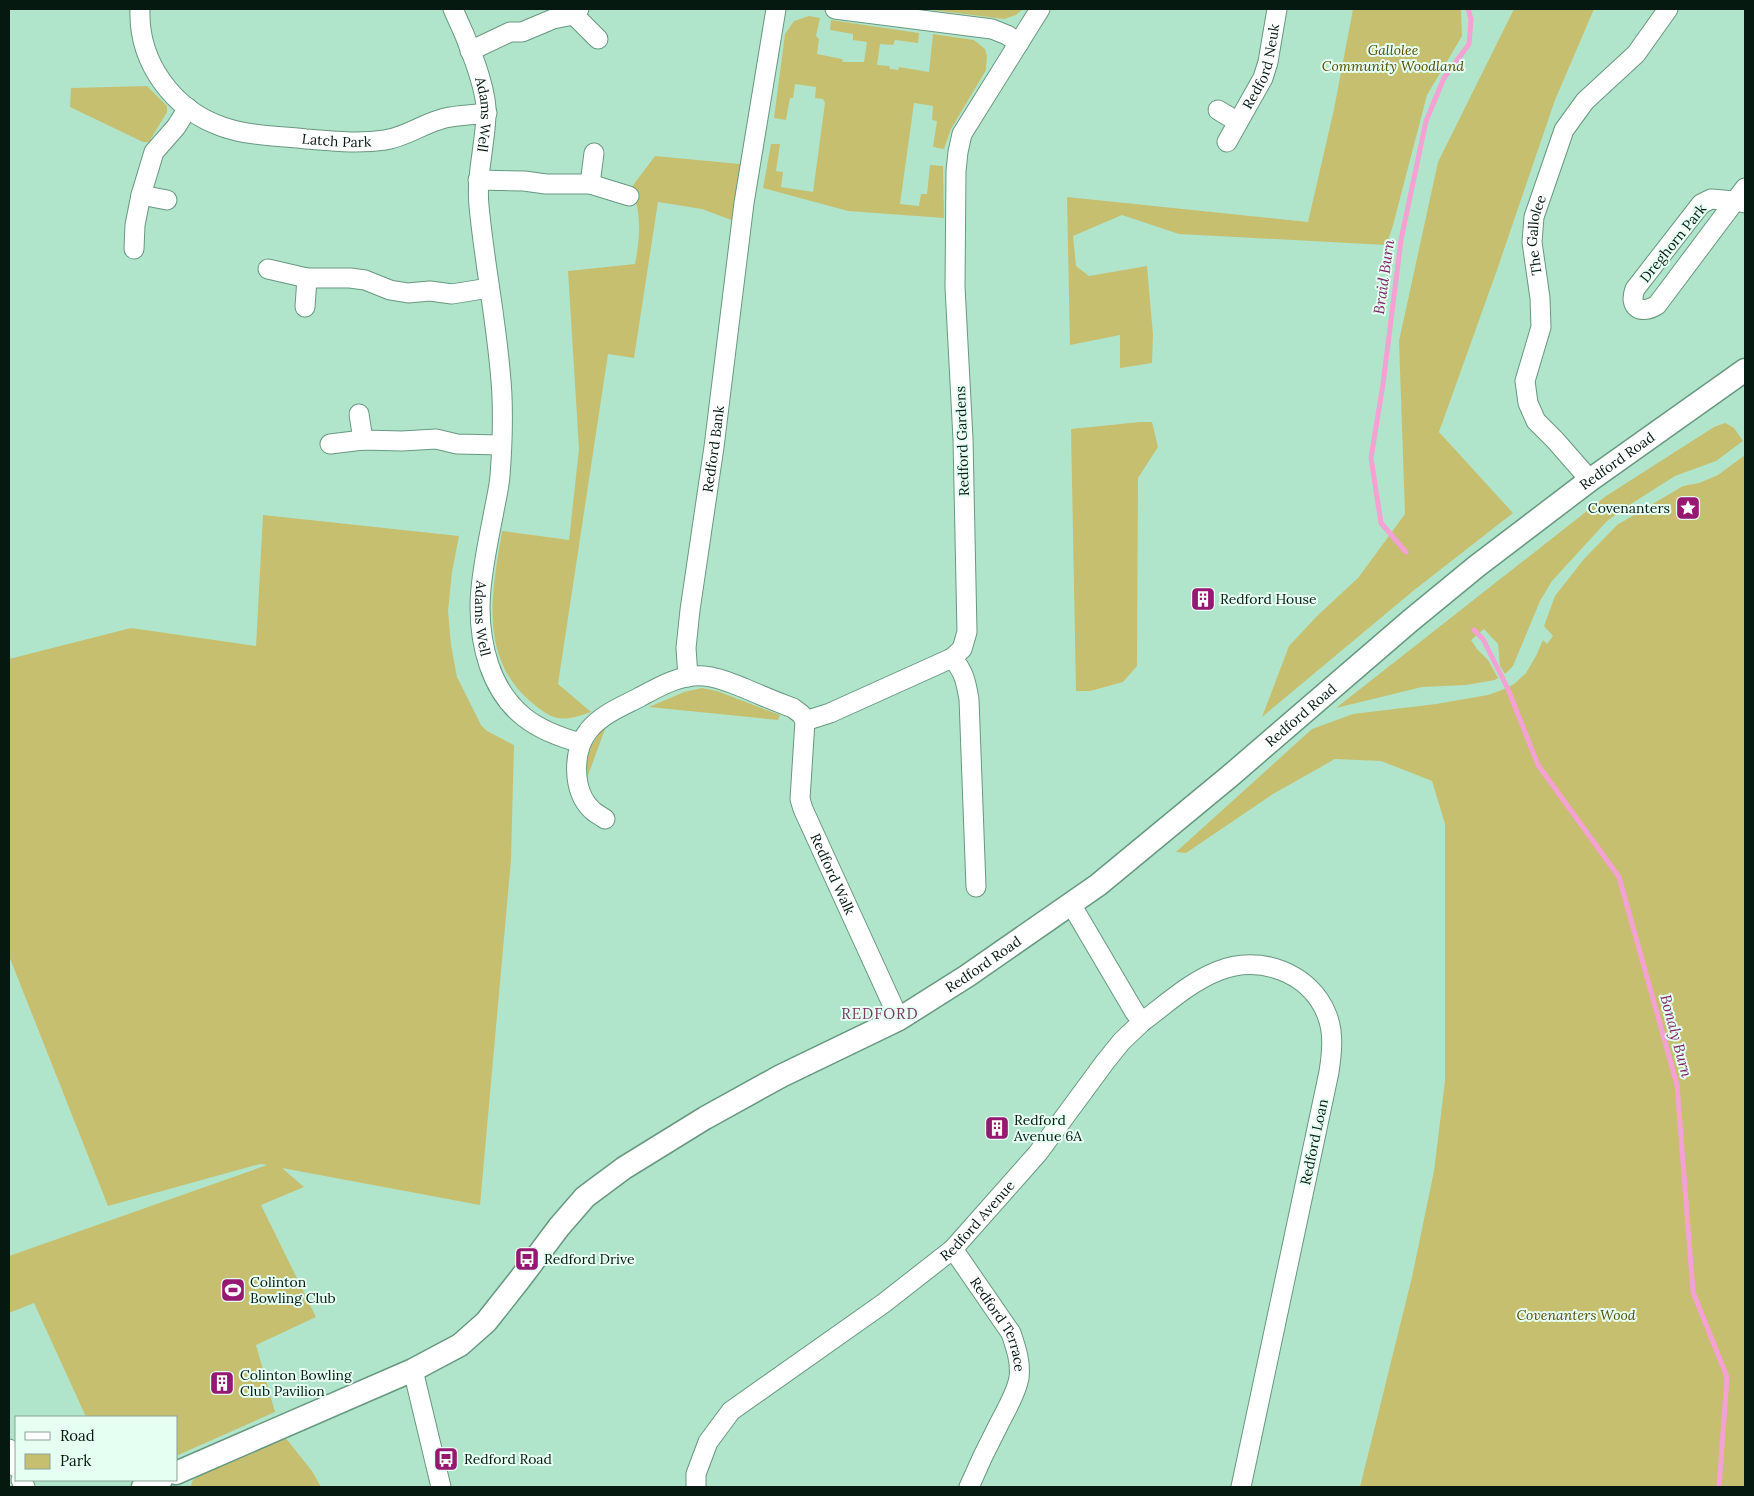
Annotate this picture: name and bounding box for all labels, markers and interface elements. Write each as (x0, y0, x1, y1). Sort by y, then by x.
street label: Redford Neuk (1238, 22, 1283, 112)
park label: Gallolee Community Woodland (1322, 41, 1464, 75)
street label: Adams Well (471, 74, 495, 153)
street label: Latch Park (301, 130, 372, 151)
street label: The Gallolee (1523, 192, 1550, 276)
street label: Dreghorn Park (1636, 200, 1711, 286)
water label: Braid Burn (1369, 237, 1398, 316)
street label: Redford Gardens (951, 386, 973, 496)
street label: Redford Bank (698, 404, 728, 494)
street label: Redford Road (1576, 428, 1658, 494)
place icon: Covenanters (1675, 495, 1701, 521)
place label: Covenanters (1588, 499, 1670, 517)
street label: Adams Well (471, 579, 495, 658)
building icon: Redford House (1190, 586, 1216, 612)
place label: Redford House (1220, 590, 1317, 608)
street label: Redford Road (1261, 680, 1340, 751)
street label: Redford Walk (806, 831, 859, 918)
street label: Redford Road (942, 932, 1025, 996)
water label: Bonaly Burn (1656, 992, 1697, 1080)
district label: REDFORD (841, 1004, 919, 1023)
street label: Redford Loan (1296, 1097, 1332, 1187)
place label: Redford Avenue 6A (1013, 1111, 1082, 1145)
building icon: Redford Avenue 6A (984, 1115, 1010, 1141)
street label: Redford Avenue (936, 1176, 1019, 1265)
bus stop icon: Redford Drive (514, 1246, 540, 1272)
place label: Redford Drive (544, 1250, 635, 1268)
place label: Colinton Bowling Club (250, 1273, 336, 1307)
street label: Redford Terrace (966, 1274, 1029, 1372)
sports icon: Colinton Bowling Club (220, 1277, 246, 1303)
park label: Covenanters Wood (1517, 1306, 1636, 1324)
place label: Colinton Bowling Club Pavilion (240, 1366, 352, 1400)
building icon: Colinton Bowling Club Pavilion (209, 1370, 235, 1396)
legend (15, 1416, 178, 1481)
text: Road (60, 1426, 95, 1445)
bus stop icon: Redford Road (433, 1446, 459, 1472)
place label: Redford Road (464, 1450, 552, 1468)
text: Park (60, 1451, 91, 1470)

